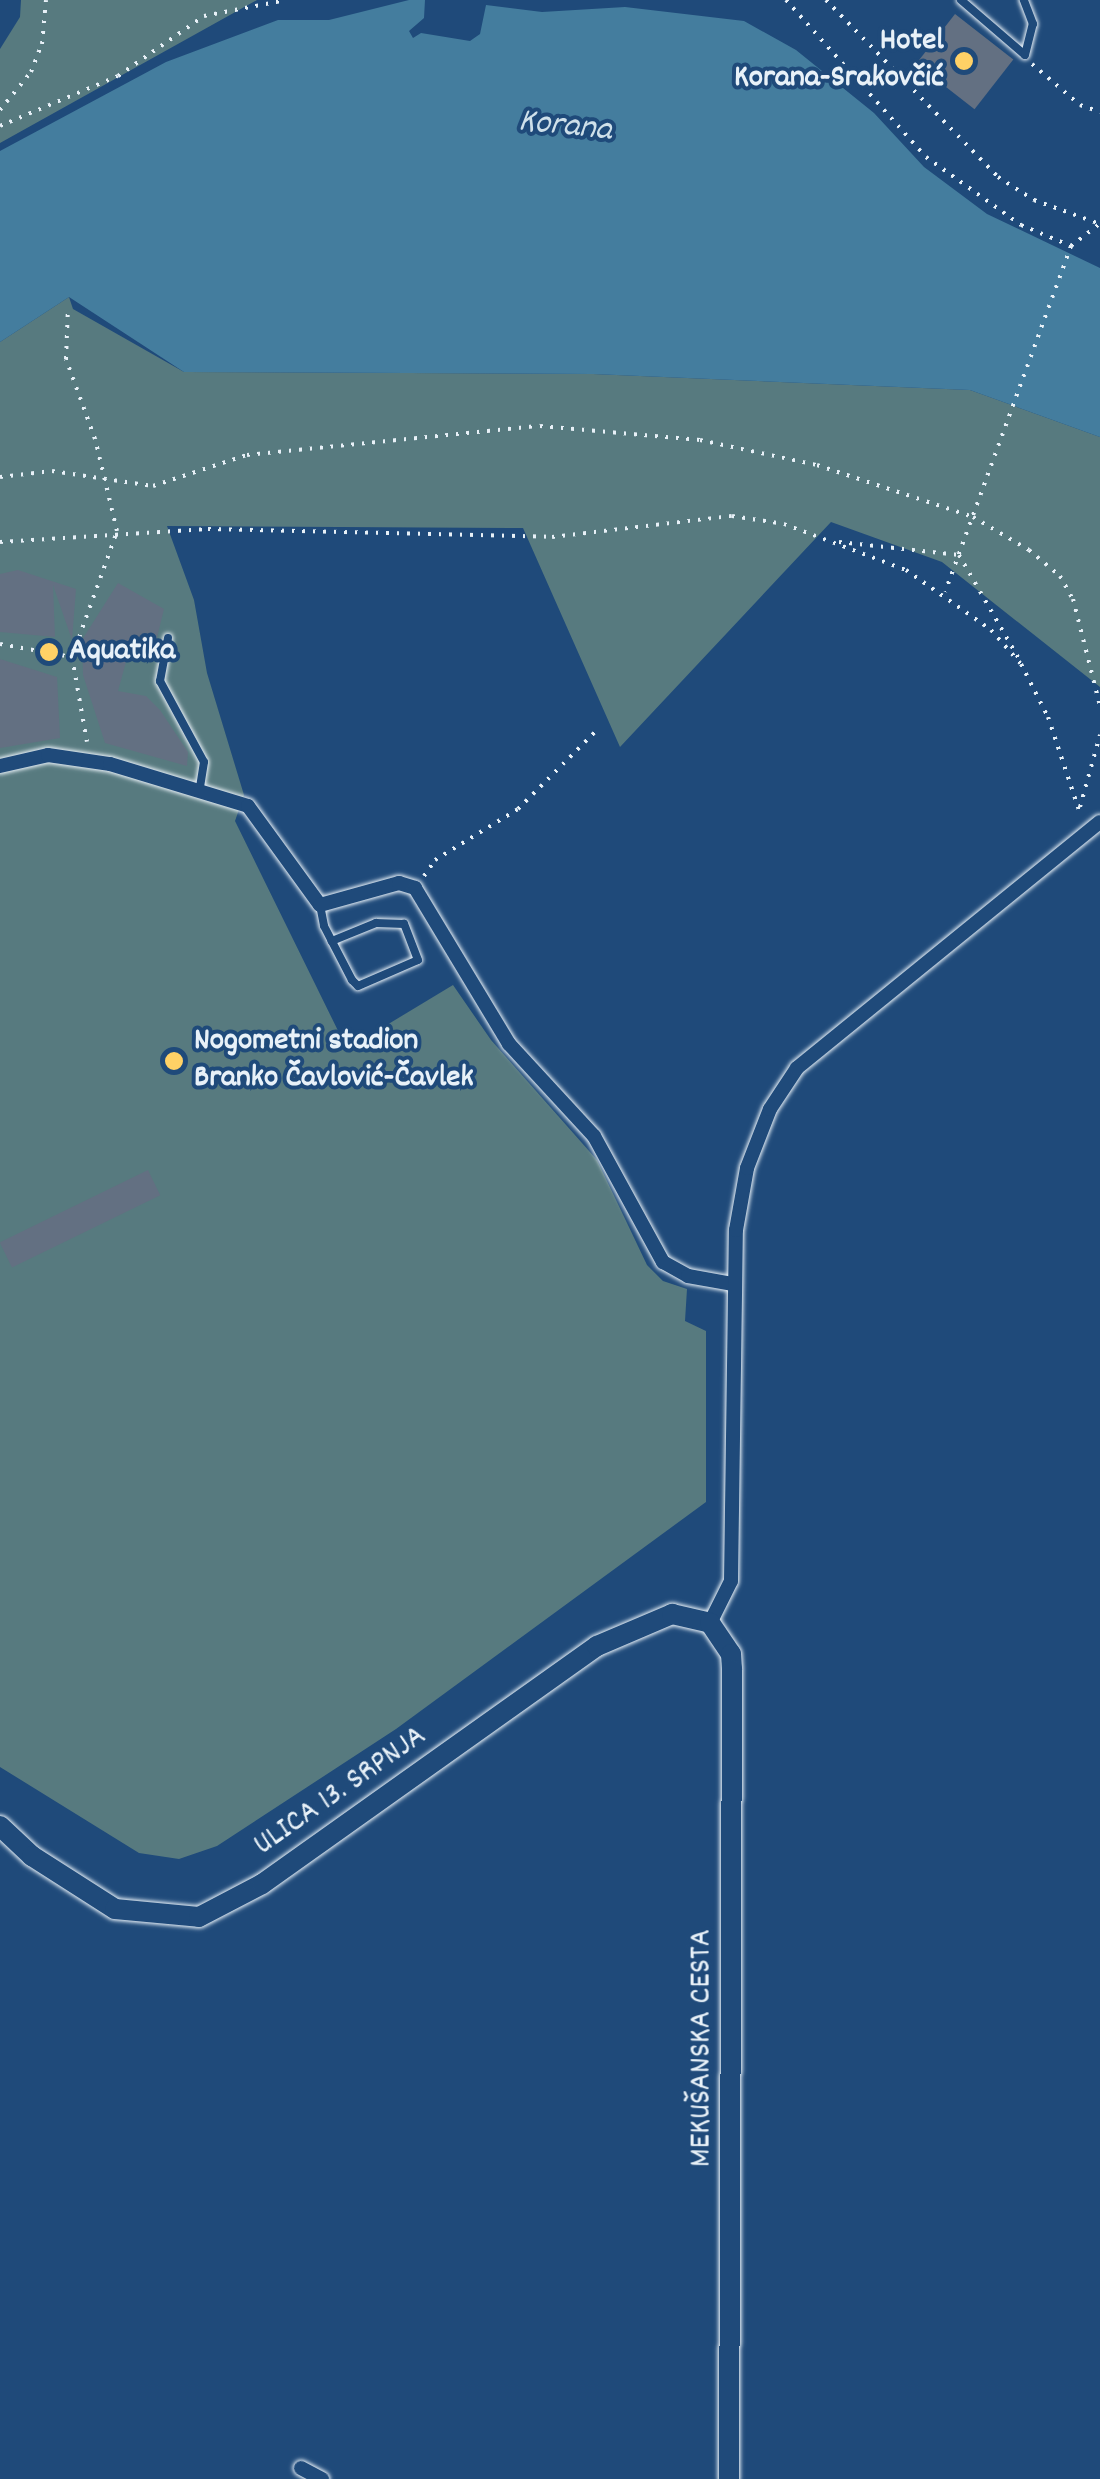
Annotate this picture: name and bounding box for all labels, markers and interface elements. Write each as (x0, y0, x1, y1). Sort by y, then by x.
place label: Hotel Korana-Srakovčić (734, 24, 944, 99)
marker: Hotel Korana-Srakovčić (953, 50, 975, 72)
water label: Korana (516, 101, 614, 153)
place label: Aquatika (69, 633, 175, 671)
marker: Aquatika (38, 641, 60, 663)
place label: Nogometni stadion Branko Čavlović-Čavlek (194, 1024, 474, 1099)
marker: Nogometni stadion Branko Čavlović-Čavlek (163, 1050, 185, 1072)
street label: ULICA 13. SRPNJA (247, 1718, 435, 1866)
street label: MEKUŠANSKA CESTA (684, 1929, 722, 2167)

